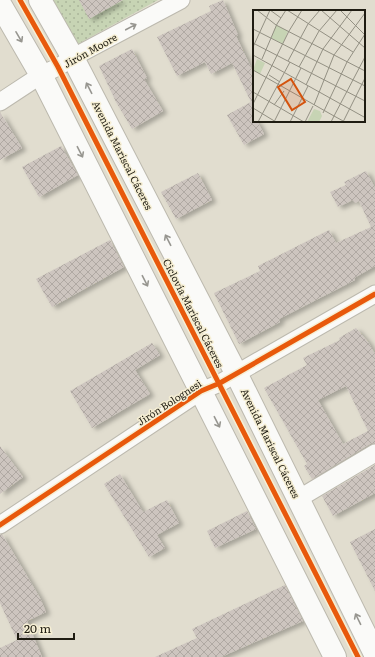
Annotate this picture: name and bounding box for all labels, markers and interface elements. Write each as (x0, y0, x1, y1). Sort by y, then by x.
inset map (253, 10, 365, 122)
one-way arrow (125, 23, 137, 30)
street label: Jirón Moore (61, 29, 119, 71)
one-way arrow (16, 31, 24, 43)
one-way arrow (84, 82, 92, 94)
street label: Avenida Mariscal Cáceres (89, 98, 157, 213)
one-way arrow (77, 146, 84, 158)
one-way arrow (163, 235, 171, 247)
street label: Ciclovía Mariscal Cáceres (160, 256, 228, 371)
one-way arrow (142, 275, 149, 287)
street label: Jirón Bolognesi (134, 375, 205, 429)
street label: Avenida Mariscal Cáceres (238, 386, 304, 501)
one-way arrow (213, 415, 221, 427)
one-way arrow (354, 614, 361, 626)
scale bar (18, 615, 74, 641)
text: 20 m (24, 619, 51, 637)

